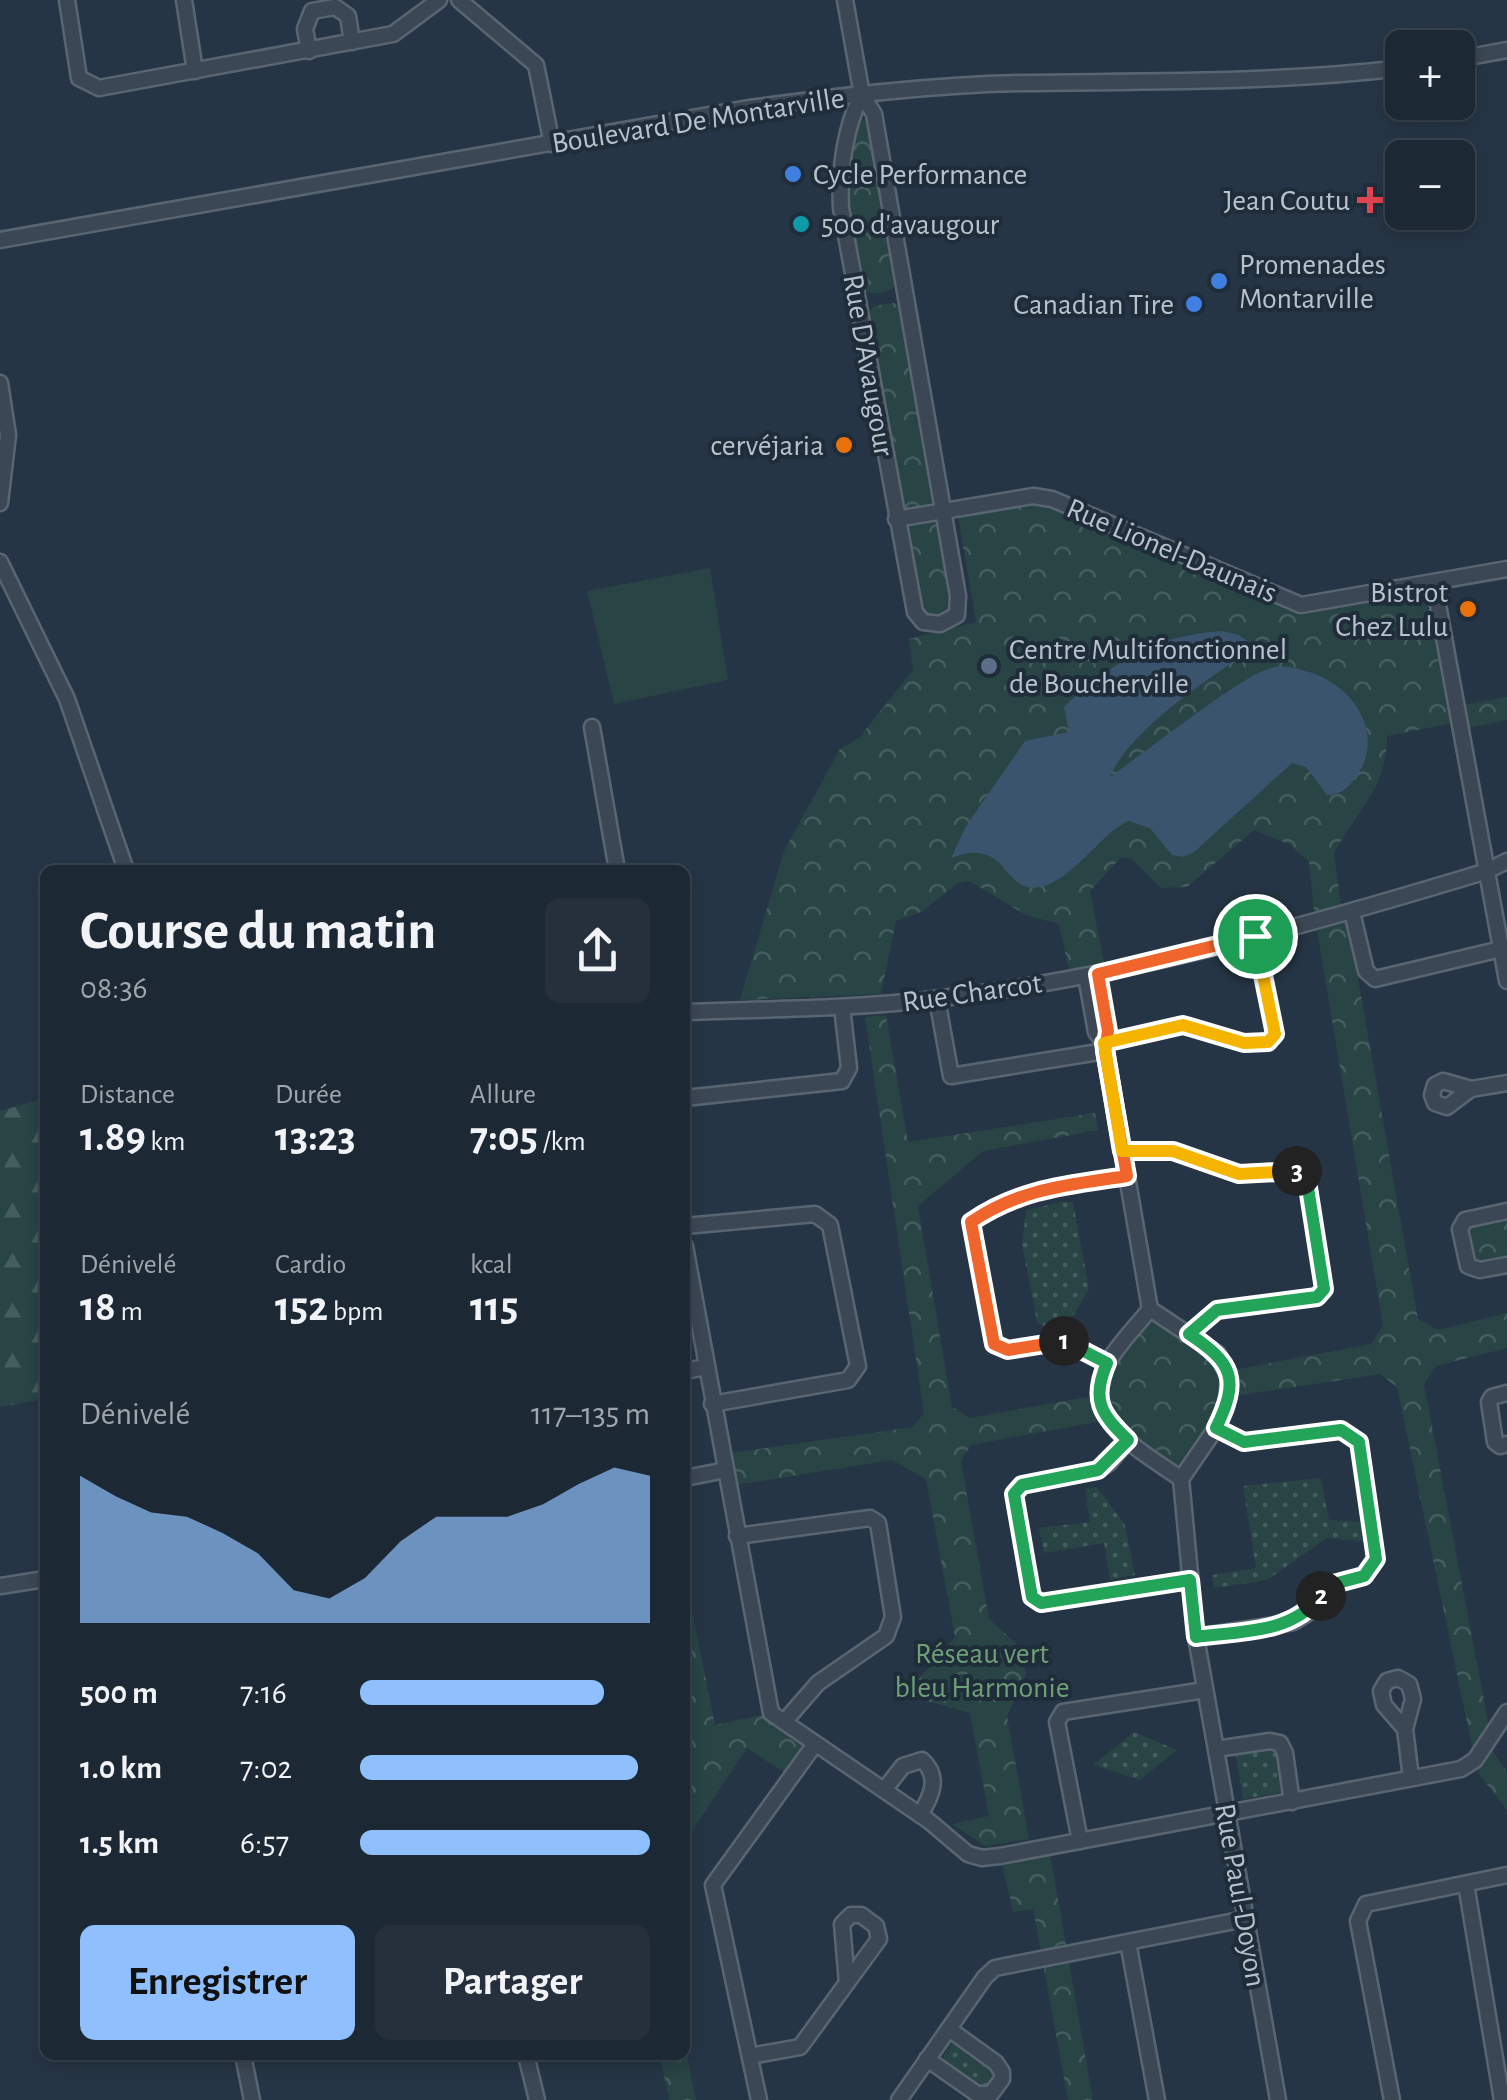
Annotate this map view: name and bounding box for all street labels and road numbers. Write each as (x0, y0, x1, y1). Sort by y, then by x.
street label: Boulevard De Montarville (550, 83, 847, 159)
street label: Rue D'Avaugour (837, 272, 899, 459)
street label: Rue Lionel-Daunais (1062, 493, 1281, 609)
street label: Rue Charcot (901, 968, 1044, 1018)
street label: Rue Paul-Doyon (1209, 1801, 1271, 1989)

